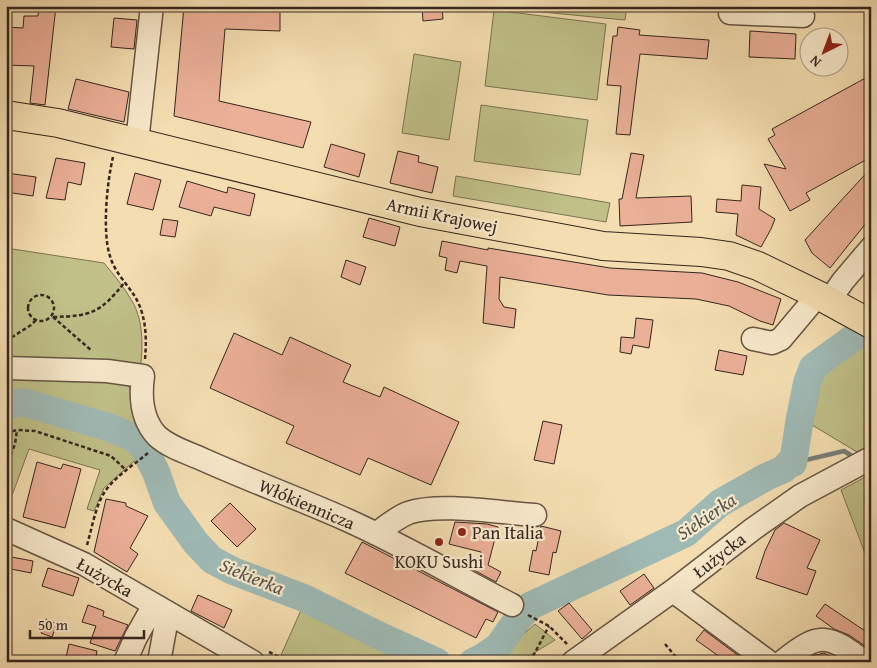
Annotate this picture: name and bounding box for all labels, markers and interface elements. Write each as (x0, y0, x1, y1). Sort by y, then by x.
north arrow (800, 28, 850, 78)
text: N (805, 51, 825, 72)
street label: Armii Krajowej (384, 190, 500, 240)
street label: Włókiennicza (255, 472, 360, 537)
water label: Siekierka (670, 486, 742, 546)
place label: Pan Italia (472, 519, 544, 546)
street label: Łużycka (687, 525, 752, 584)
marker: Pan Italia (456, 526, 468, 538)
marker: KOKU Sushi (433, 536, 445, 548)
place label: KOKU Sushi (395, 548, 483, 575)
street label: Łużycka (72, 550, 138, 604)
water label: Siekierka (216, 551, 288, 602)
scale bar (30, 608, 144, 640)
text: 50 m (38, 614, 69, 635)

